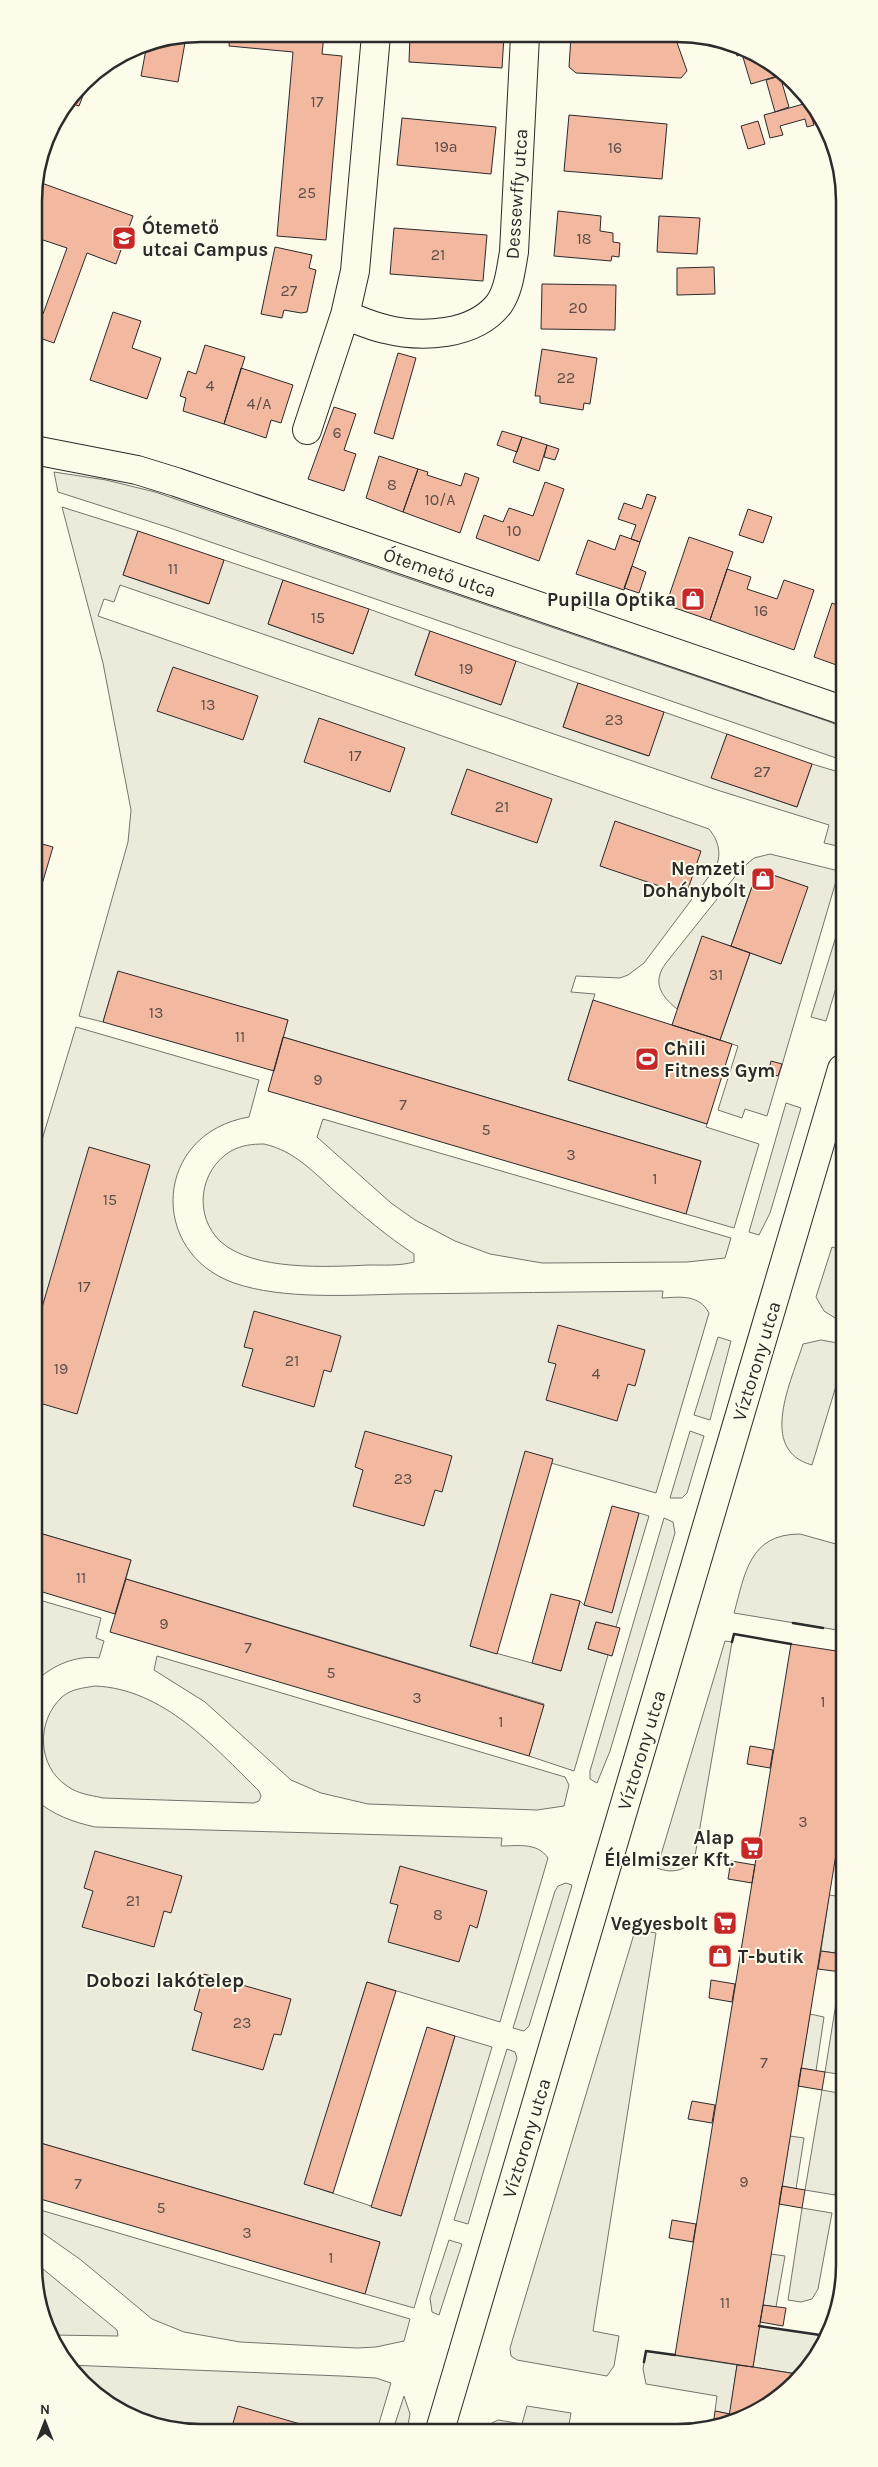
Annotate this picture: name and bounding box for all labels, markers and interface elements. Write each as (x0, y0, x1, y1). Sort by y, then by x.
house number: 17 (311, 92, 324, 111)
street label: Dessewffy utca (501, 128, 533, 260)
house number: 19a (434, 137, 458, 156)
house number: 16 (608, 138, 622, 157)
house number: 25 (298, 183, 316, 202)
place label: Ótemető utcai Campus (142, 215, 268, 261)
school or university icon: Ótemető utcai Campus (111, 225, 137, 251)
house number: 18 (576, 229, 592, 248)
house number: 21 (431, 245, 445, 264)
house number: 27 (281, 281, 298, 300)
house number: 20 (569, 298, 587, 317)
house number: 22 (557, 368, 575, 387)
house number: 4 (206, 376, 215, 395)
house number: 4/A (246, 394, 272, 413)
house number: 6 (332, 423, 342, 442)
house number: 8 (387, 475, 397, 494)
house number: 10/A (425, 490, 455, 509)
house number: 10 (507, 521, 521, 540)
street label: Ótemető utca (380, 542, 499, 602)
house number: 11 (168, 559, 178, 578)
shop icon: Pupilla Optika (680, 586, 706, 612)
place label: Pupilla Optika (547, 589, 676, 611)
house number: 16 (754, 601, 768, 620)
house number: 15 (311, 608, 325, 627)
house number: 19 (459, 659, 473, 678)
house number: 13 (201, 695, 215, 714)
house number: 23 (605, 710, 623, 729)
house number: 17 (349, 746, 362, 765)
house number: 27 (754, 762, 771, 781)
house number: 21 (495, 797, 509, 816)
place label: Nemzeti Dohánybolt (642, 858, 746, 902)
shop icon: Nemzeti Dohánybolt (750, 866, 776, 892)
house number: 31 (709, 965, 723, 984)
house number: 13 (149, 1003, 163, 1022)
house number: 11 (235, 1027, 245, 1046)
place label: Chili Fitness Gym (664, 1038, 775, 1082)
sports icon: Chili Fitness Gym (634, 1046, 660, 1072)
house number: 9 (313, 1070, 323, 1089)
house number: 7 (399, 1095, 407, 1114)
house number: 5 (481, 1120, 491, 1139)
house number: 3 (566, 1145, 576, 1164)
house number: 1 (652, 1169, 658, 1188)
house number: 15 (103, 1190, 117, 1209)
house number: 17 (78, 1277, 91, 1296)
street label: Víztorony utca (728, 1299, 786, 1424)
house number: 21 (285, 1351, 299, 1370)
house number: 19 (54, 1359, 68, 1378)
house number: 4 (592, 1364, 601, 1383)
house number: 23 (394, 1469, 412, 1488)
house number: 11 (76, 1568, 86, 1587)
house number: 9 (159, 1614, 169, 1633)
house number: 7 (244, 1638, 252, 1657)
house number: 5 (326, 1663, 336, 1682)
house number: 3 (412, 1688, 422, 1707)
street label: Víztorony utca (613, 1688, 671, 1813)
house number: 1 (820, 1692, 826, 1711)
house number: 1 (498, 1712, 504, 1731)
house number: 3 (798, 1812, 808, 1831)
place label: Alap Élelmiszer Kft. (604, 1827, 734, 1871)
supermarket icon: Alap Élelmiszer Kft. (739, 1835, 765, 1861)
house number: 21 (126, 1891, 140, 1910)
house number: 8 (433, 1905, 443, 1924)
supermarket icon: Vegyesbolt (712, 1910, 738, 1936)
place label: Vegyesbolt (611, 1913, 708, 1935)
shop icon: T-butik (707, 1943, 733, 1969)
place label: T-butik (738, 1946, 804, 1968)
district label: Dobozi lakótelep (86, 1969, 244, 1992)
house number: 23 (233, 2013, 251, 2032)
house number: 7 (760, 2053, 768, 2072)
street label: Víztorony utca (498, 2076, 556, 2201)
house number: 9 (739, 2172, 749, 2191)
house number: 7 (74, 2174, 82, 2193)
house number: 5 (156, 2198, 166, 2217)
house number: 3 (242, 2223, 252, 2242)
house number: 1 (328, 2248, 334, 2267)
house number: 11 (720, 2293, 730, 2312)
north arrow (20, 2397, 70, 2447)
text: N (40, 2401, 50, 2418)

